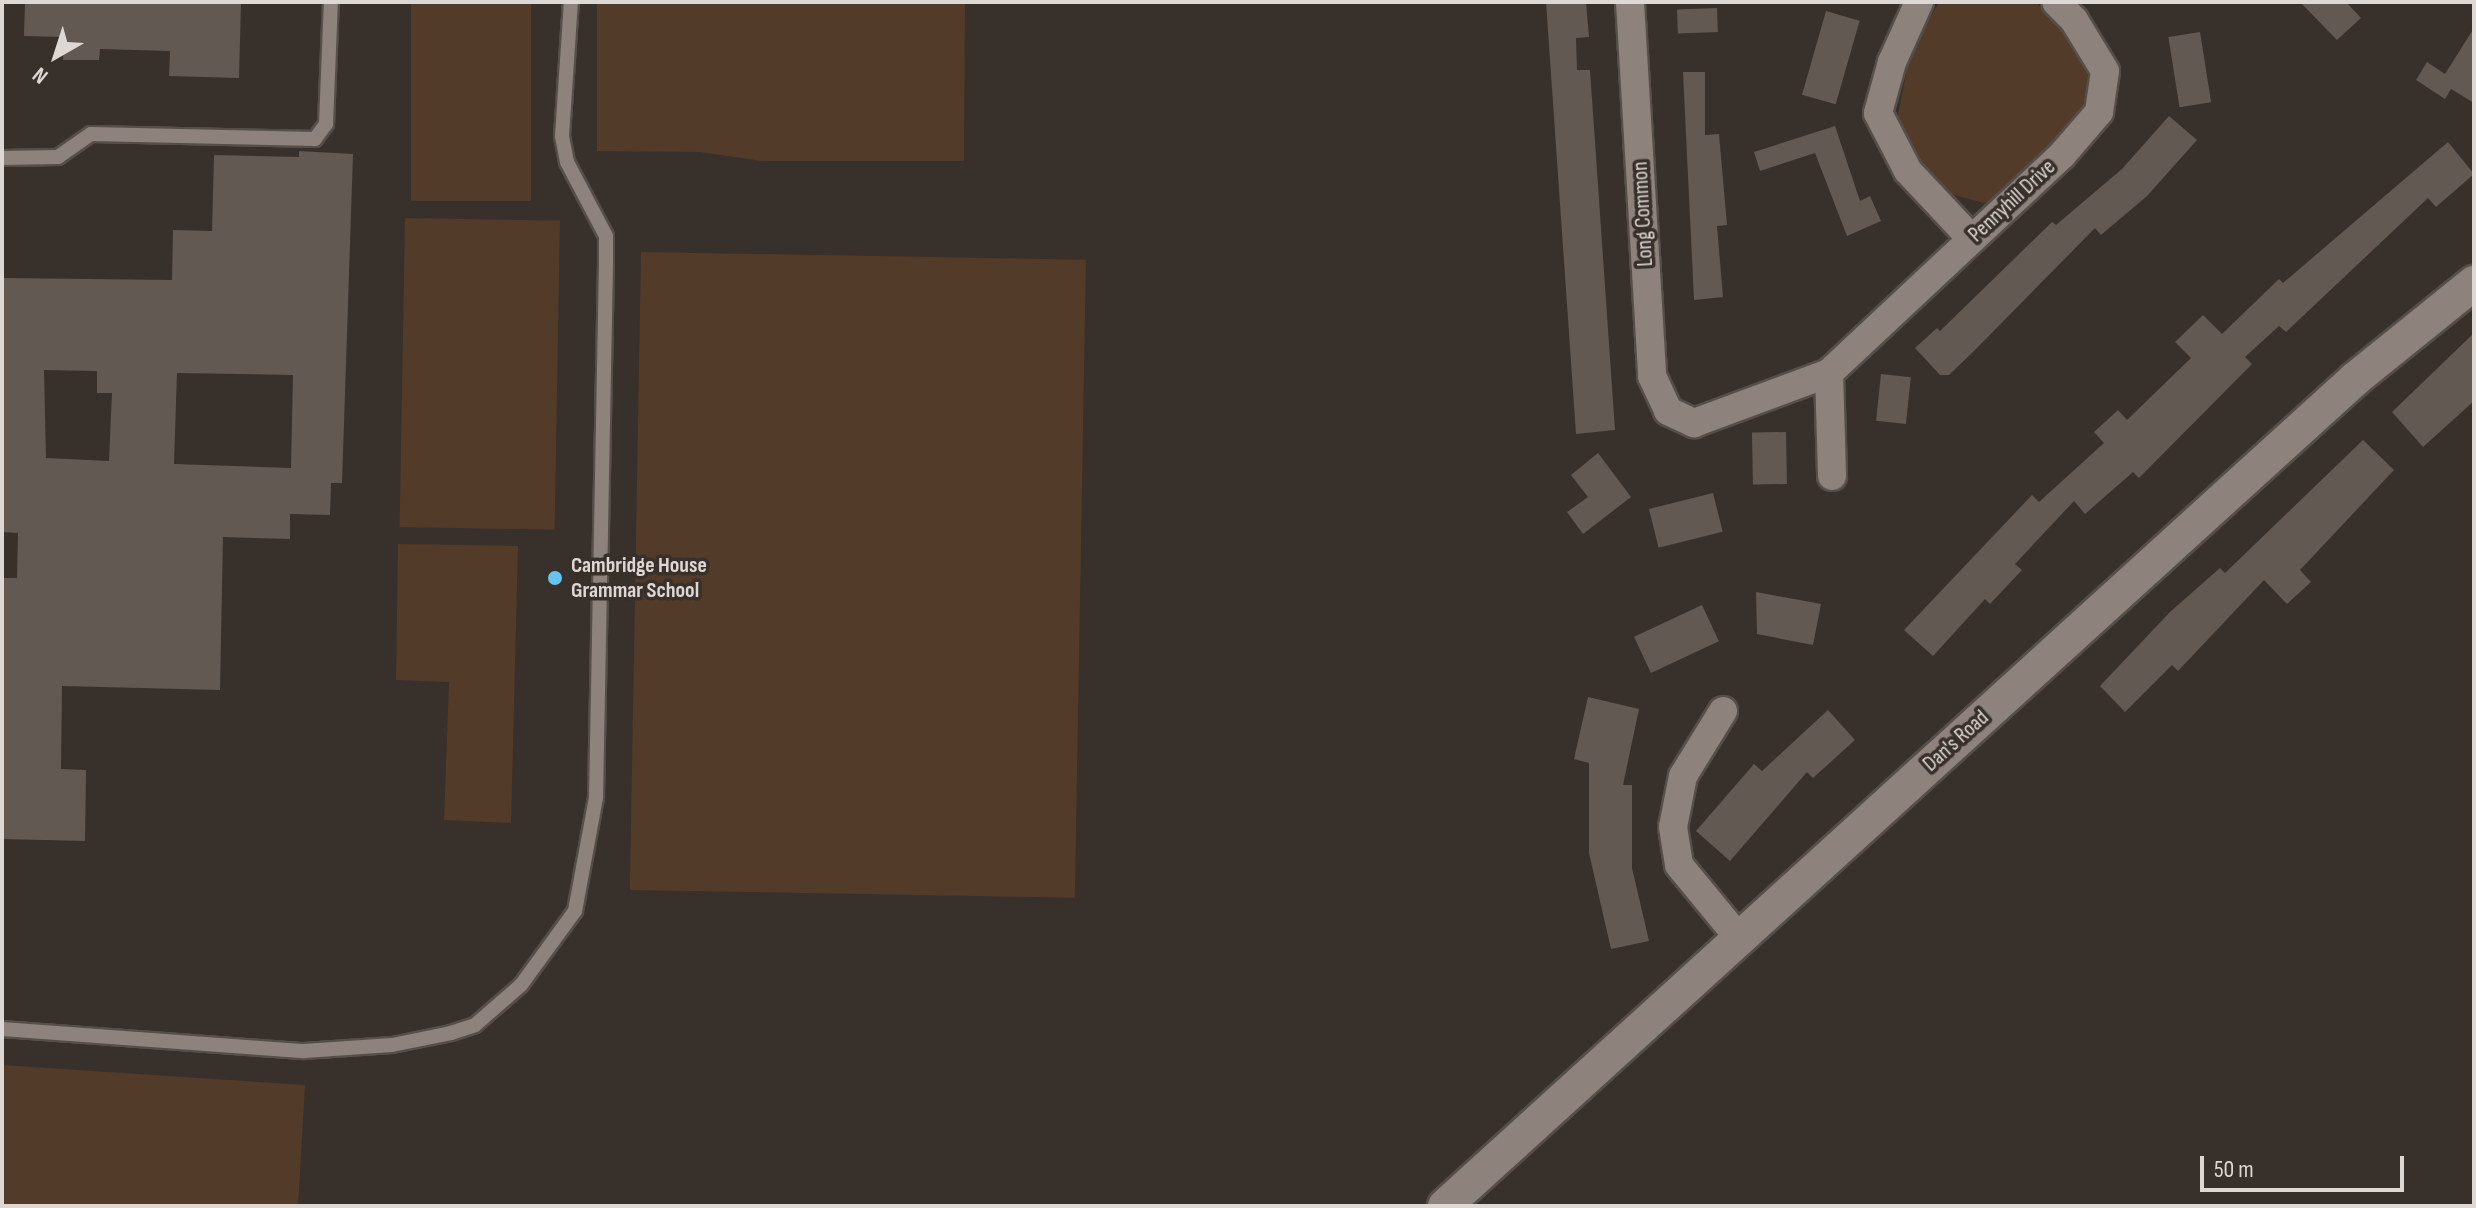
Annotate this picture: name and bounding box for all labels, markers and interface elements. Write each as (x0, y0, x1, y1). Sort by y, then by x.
north arrow (16, 16, 96, 96)
text: N (28, 61, 54, 89)
street label: Pennyhill Drive (1963, 154, 2061, 248)
street label: Long Common (1627, 161, 1659, 267)
place label: Cambridge House Grammar School (571, 552, 707, 604)
marker: Cambridge House Grammar School (546, 569, 564, 587)
street label: Dan's Road (1918, 705, 1994, 777)
scale bar (2204, 1140, 2408, 1190)
text: 50 m (2214, 1155, 2254, 1184)

